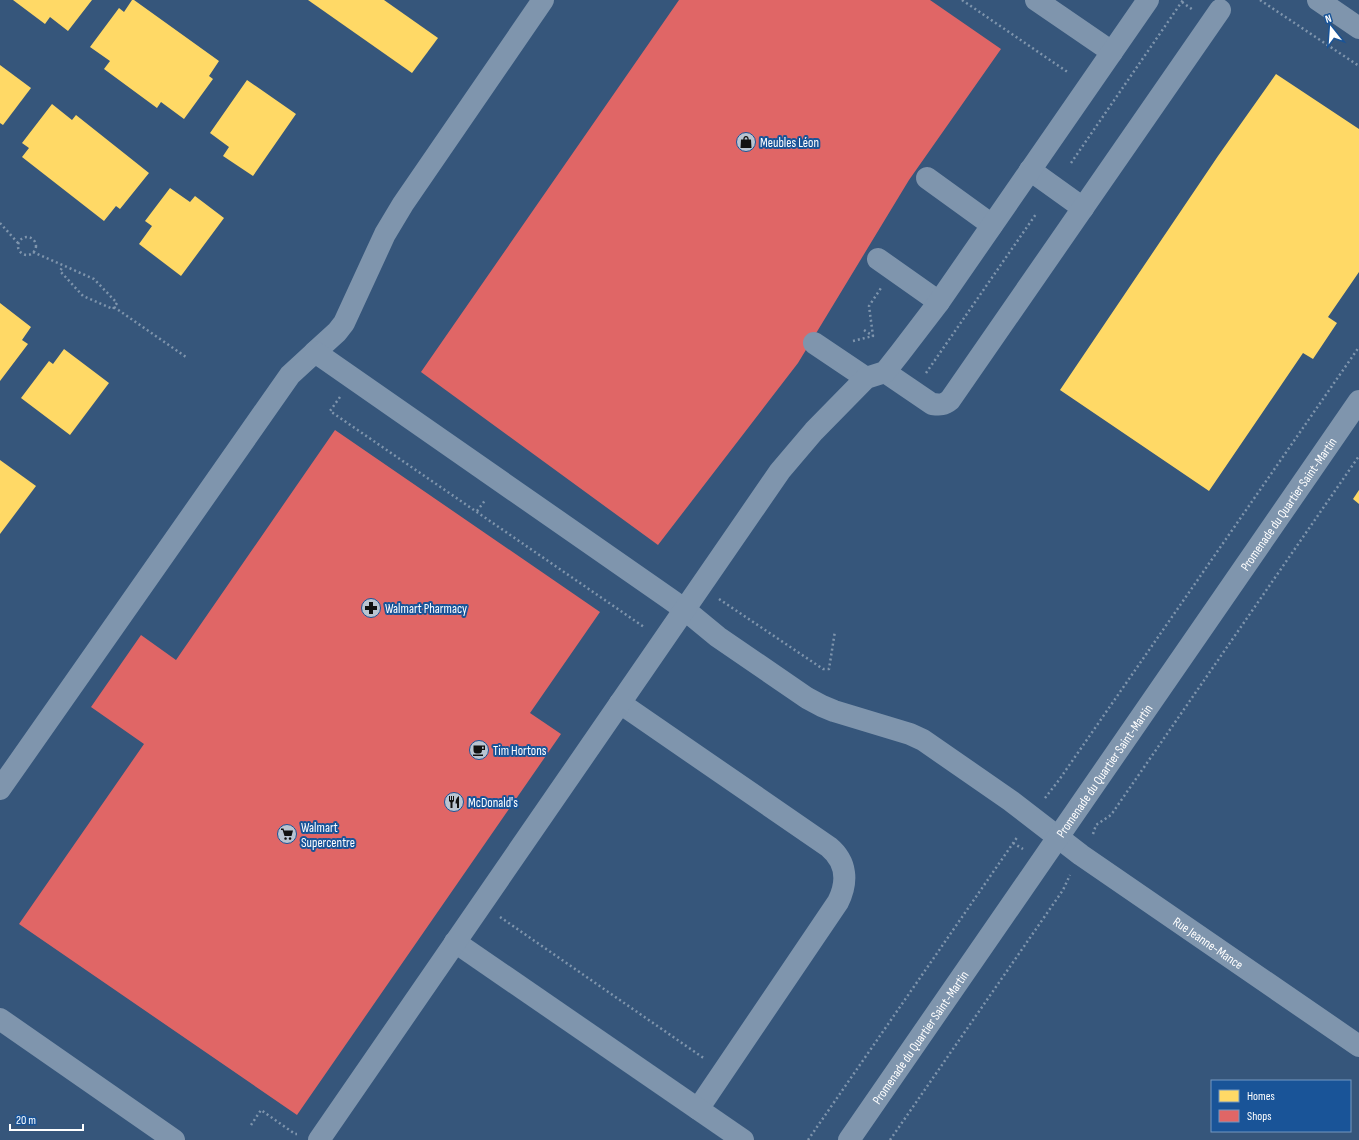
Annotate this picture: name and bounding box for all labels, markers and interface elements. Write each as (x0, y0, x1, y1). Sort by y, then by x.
north arrow (1311, 8, 1351, 48)
text: N (1324, 12, 1333, 26)
shop icon: Meubles Léon (735, 131, 757, 153)
place label: Meubles Léon (760, 135, 819, 151)
street label: Promenade du Quartier Saint-Martin (1237, 435, 1340, 574)
pharmacy icon: Walmart Pharmacy (360, 597, 382, 619)
place label: Walmart Pharmacy (385, 601, 467, 617)
street label: Promenade du Quartier Saint-Martin (1053, 701, 1156, 841)
cafe icon: Tim Hortons (468, 739, 490, 761)
place label: Tim Hortons (493, 743, 547, 759)
restaurant icon: McDonald's (443, 791, 465, 813)
place label: McDonald's (468, 795, 518, 811)
place label: Walmart Supercentre (301, 820, 355, 851)
supermarket icon: Walmart Supercentre (276, 823, 298, 845)
street label: Rue Jeanne-Mance (1170, 914, 1246, 973)
street label: Promenade du Quartier Saint-Martin (869, 968, 972, 1107)
legend (1211, 1080, 1351, 1132)
text: Homes (1247, 1089, 1275, 1104)
scale bar (10, 1106, 83, 1132)
text: Shops (1247, 1109, 1272, 1124)
text: 20 m (16, 1113, 36, 1128)

